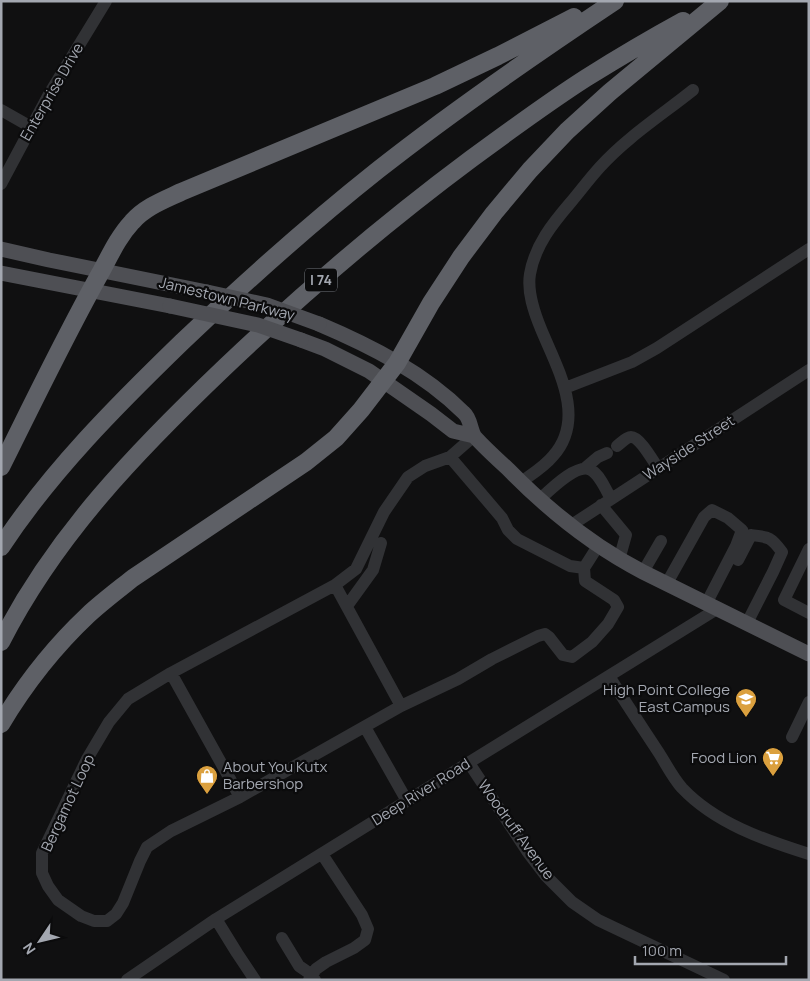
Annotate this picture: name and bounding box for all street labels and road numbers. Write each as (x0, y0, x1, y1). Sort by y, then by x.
street label: Enterprise Drive (15, 39, 88, 145)
road number: I 74 (305, 268, 337, 292)
street label: Jamestown Parkway (157, 272, 297, 326)
street label: Wayside Street (639, 410, 739, 485)
street label: Bergamot Loop (36, 751, 99, 855)
street label: Deep River Road (368, 753, 474, 830)
street label: Woodruff Avenue (473, 776, 560, 884)

